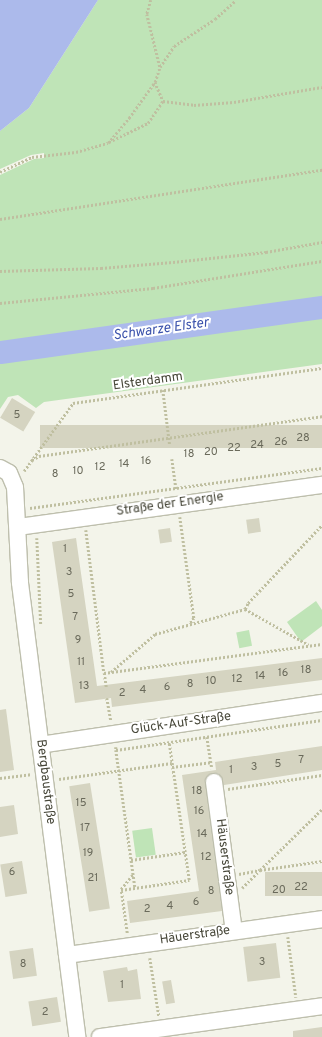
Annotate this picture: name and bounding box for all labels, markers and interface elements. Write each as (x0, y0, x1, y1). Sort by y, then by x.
water label: Schwarze Elster (112, 315, 210, 345)
street label: Elsterdamm (112, 369, 184, 395)
house number: 5 (14, 408, 20, 422)
house number: 28 (296, 431, 310, 445)
house number: 26 (274, 435, 288, 449)
house number: 24 (250, 438, 264, 452)
house number: 22 (227, 441, 241, 455)
house number: 20 (204, 445, 218, 459)
house number: 18 (184, 447, 194, 461)
house number: 16 (141, 454, 151, 468)
house number: 14 (119, 457, 129, 471)
house number: 12 (95, 460, 105, 474)
house number: 10 (72, 464, 84, 478)
house number: 8 (52, 467, 58, 481)
street label: Straße der Energie (115, 490, 225, 520)
house number: 1 (63, 542, 67, 556)
house number: 3 (66, 565, 72, 579)
house number: 5 (68, 587, 74, 601)
house number: 7 (72, 610, 78, 624)
house number: 9 (75, 633, 81, 647)
house number: 11 (77, 655, 85, 669)
house number: 18 (301, 663, 311, 677)
house number: 16 (278, 666, 288, 680)
house number: 14 (255, 669, 265, 683)
house number: 12 (232, 672, 242, 686)
house number: 10 (205, 674, 217, 688)
house number: 8 (187, 677, 193, 691)
house number: 13 (79, 679, 89, 693)
house number: 6 (164, 680, 170, 694)
house number: 4 (140, 683, 146, 697)
house number: 2 (119, 686, 125, 700)
street label: Glück-Auf-Straße (130, 709, 232, 739)
street label: Bergbaustraße (32, 739, 58, 825)
house number: 7 (298, 753, 304, 767)
house number: 5 (275, 757, 281, 771)
house number: 3 (251, 760, 257, 774)
house number: 1 (229, 763, 233, 777)
house number: 18 (192, 784, 202, 798)
house number: 15 (76, 796, 86, 810)
house number: 16 (194, 804, 204, 818)
street label: Häuserstraße (212, 818, 236, 896)
house number: 17 (80, 821, 90, 835)
house number: 14 (197, 827, 207, 841)
house number: 19 (83, 846, 93, 860)
house number: 12 (201, 850, 211, 864)
house number: 6 (9, 865, 15, 879)
house number: 21 (88, 871, 98, 885)
house number: 22 (294, 880, 308, 894)
house number: 20 (272, 883, 286, 897)
house number: 8 (208, 884, 214, 898)
house number: 6 (193, 895, 199, 909)
house number: 4 (167, 899, 173, 913)
house number: 2 (144, 902, 150, 916)
street label: Häuerstraße (159, 923, 231, 949)
house number: 3 (259, 955, 265, 969)
house number: 8 (20, 957, 26, 971)
house number: 1 (120, 978, 124, 992)
house number: 2 (42, 1005, 48, 1019)

